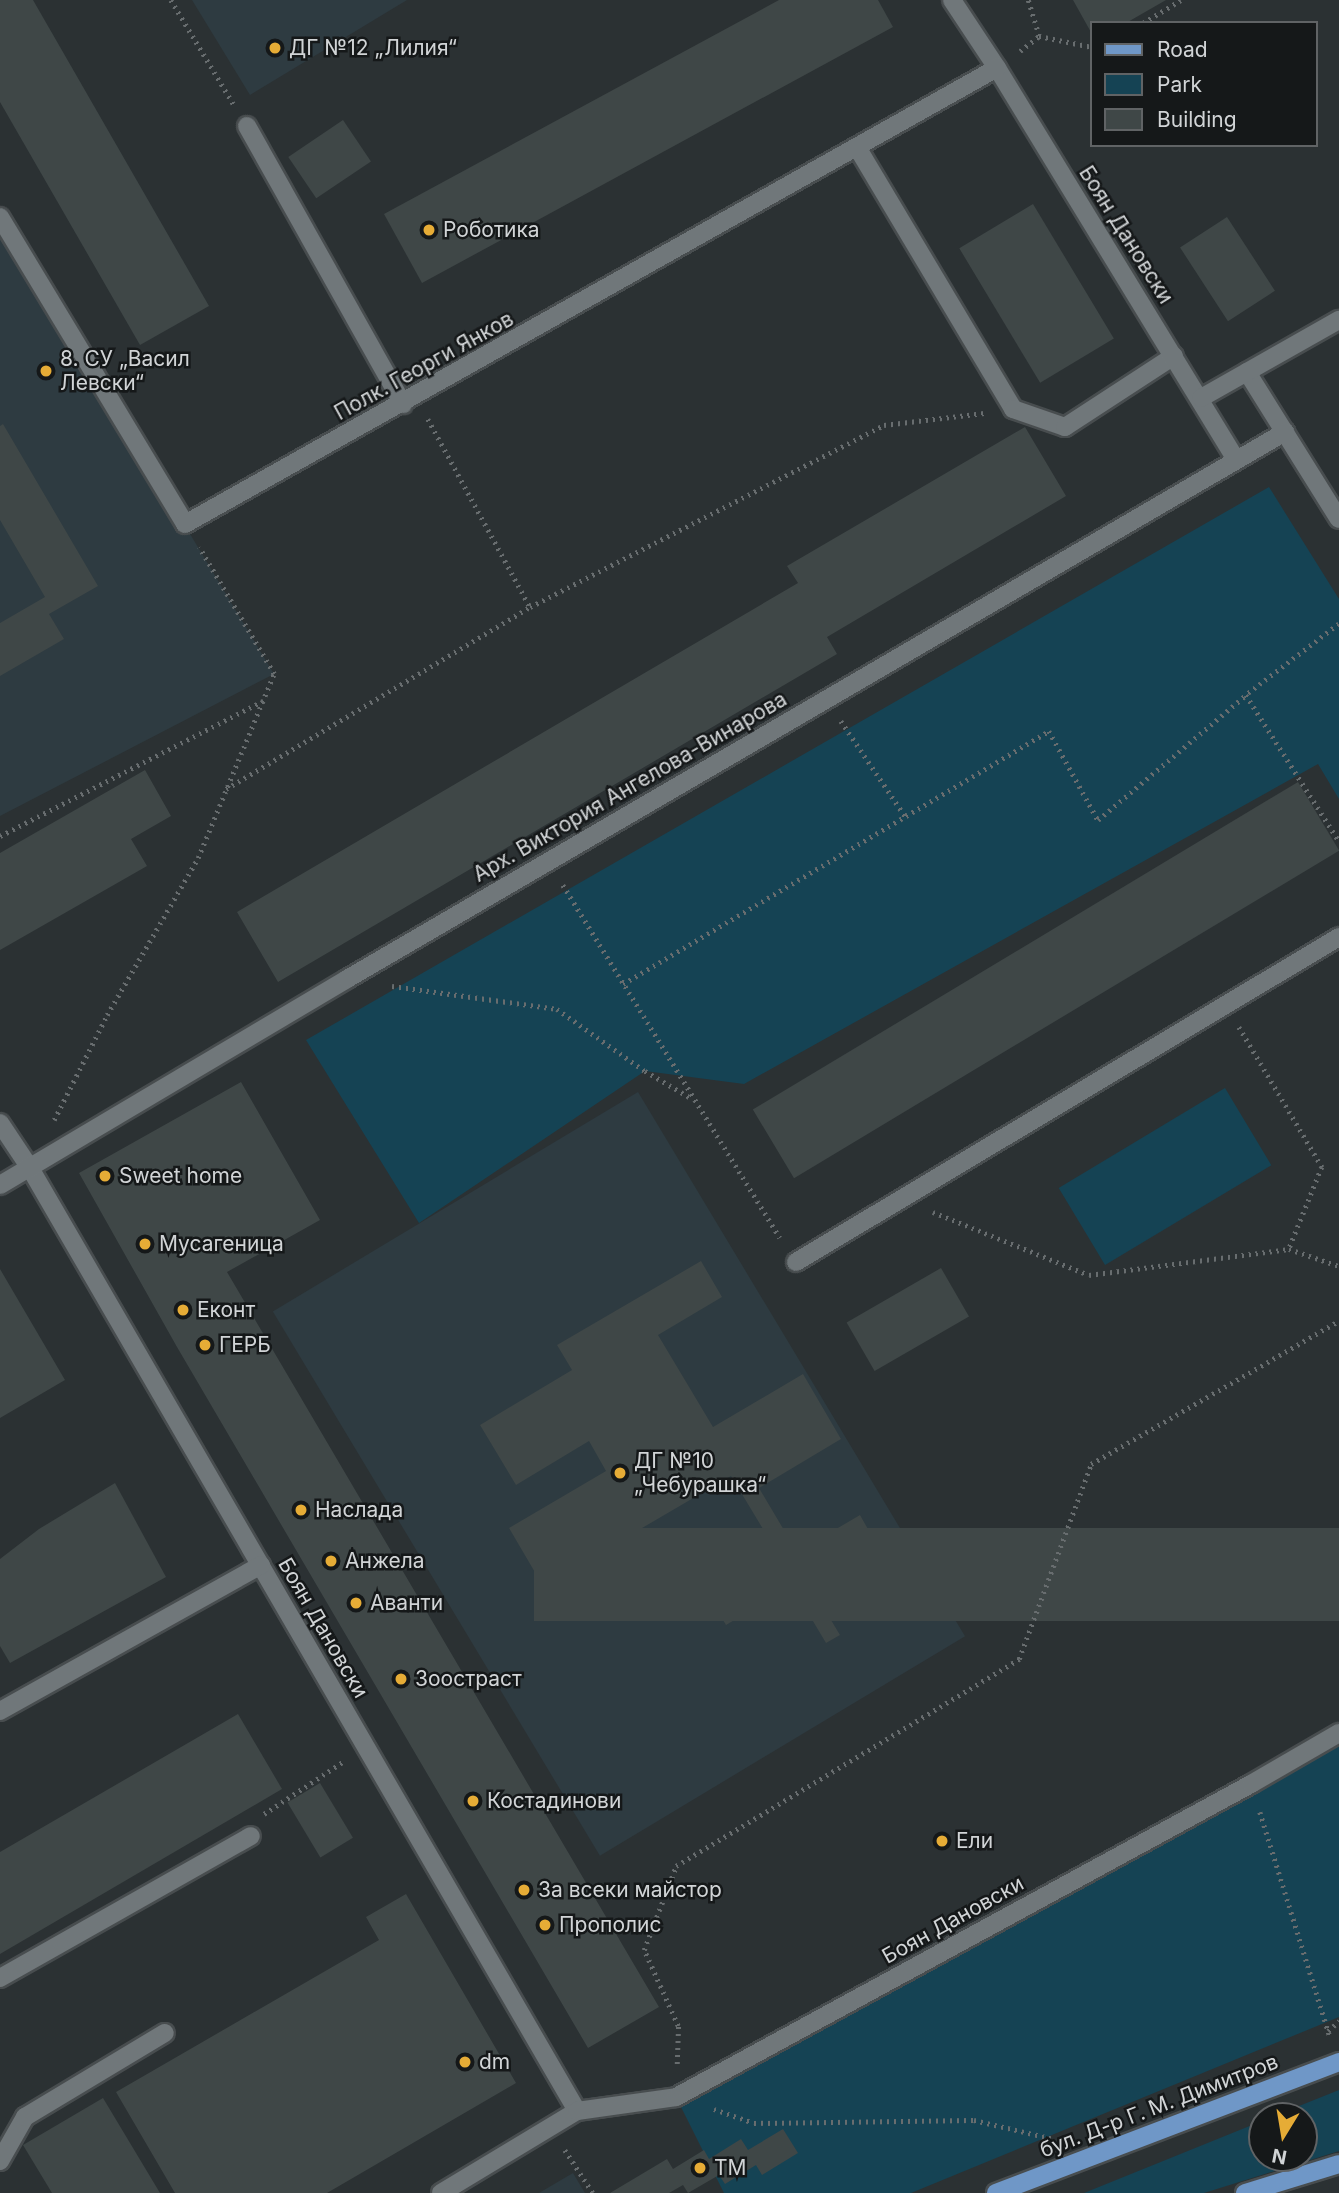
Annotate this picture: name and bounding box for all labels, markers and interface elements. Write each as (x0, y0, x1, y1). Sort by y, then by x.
legend (1090, 21, 1318, 147)
place label: ДГ №12 „Лилия“ (289, 35, 457, 61)
text: Road (1157, 37, 1208, 62)
marker: ДГ №12 „Лилия“ (267, 40, 283, 56)
text: Park (1157, 72, 1202, 97)
text: Building (1157, 107, 1237, 132)
street label: Боян Дановски (1074, 161, 1178, 309)
place label: Роботика (443, 217, 540, 243)
marker: Роботика (421, 222, 437, 238)
street label: Полк. Георги Янков (330, 306, 518, 426)
place label: 8. СУ „Васил Левски“ (60, 346, 190, 396)
marker: 8. СУ „Васил Левски“ (38, 363, 54, 379)
street label: Арх. Виктория Ангелова-Винарова (469, 687, 791, 887)
place label: Sweet home (119, 1163, 242, 1189)
marker: Sweet home (97, 1168, 113, 1184)
place label: Мусагеница (159, 1231, 284, 1257)
marker: Мусагеница (137, 1236, 153, 1252)
place label: Еконт (197, 1297, 255, 1323)
marker: Еконт (175, 1302, 191, 1318)
place label: ГЕРБ (219, 1332, 271, 1358)
marker: ГЕРБ (197, 1337, 213, 1353)
place label: ДГ №10 „Чебурашка“ (634, 1448, 766, 1498)
marker: ДГ №10 „Чебурашка“ (612, 1465, 628, 1481)
place label: Наслада (315, 1497, 403, 1523)
marker: Наслада (293, 1502, 309, 1518)
place label: Анжела (345, 1548, 425, 1574)
street label: Боян Дановски (273, 1553, 373, 1703)
marker: Анжела (323, 1553, 339, 1569)
place label: Аванти (370, 1590, 443, 1616)
marker: Аванти (348, 1595, 364, 1611)
place label: Зоостраст (415, 1666, 522, 1692)
marker: Зоостраст (393, 1671, 409, 1687)
place label: Костадинови (487, 1788, 621, 1814)
marker: Костадинови (465, 1793, 481, 1809)
place label: Ели (956, 1828, 993, 1854)
marker: Ели (934, 1833, 950, 1849)
street label: Боян Дановски (878, 1871, 1028, 1969)
place label: За всеки майстор (538, 1877, 722, 1903)
marker: За всеки майстор (516, 1882, 532, 1898)
place label: Прополис (559, 1912, 661, 1938)
marker: Прополис (537, 1917, 553, 1933)
place label: dm (479, 2049, 510, 2075)
street label: бул. Д-р Г. М. Димитров (1036, 2049, 1282, 2163)
marker: dm (457, 2054, 473, 2070)
north arrow (1248, 2102, 1318, 2172)
text: N (1270, 2143, 1289, 2169)
place label: TM (714, 2155, 747, 2181)
marker: TM (692, 2160, 708, 2176)

